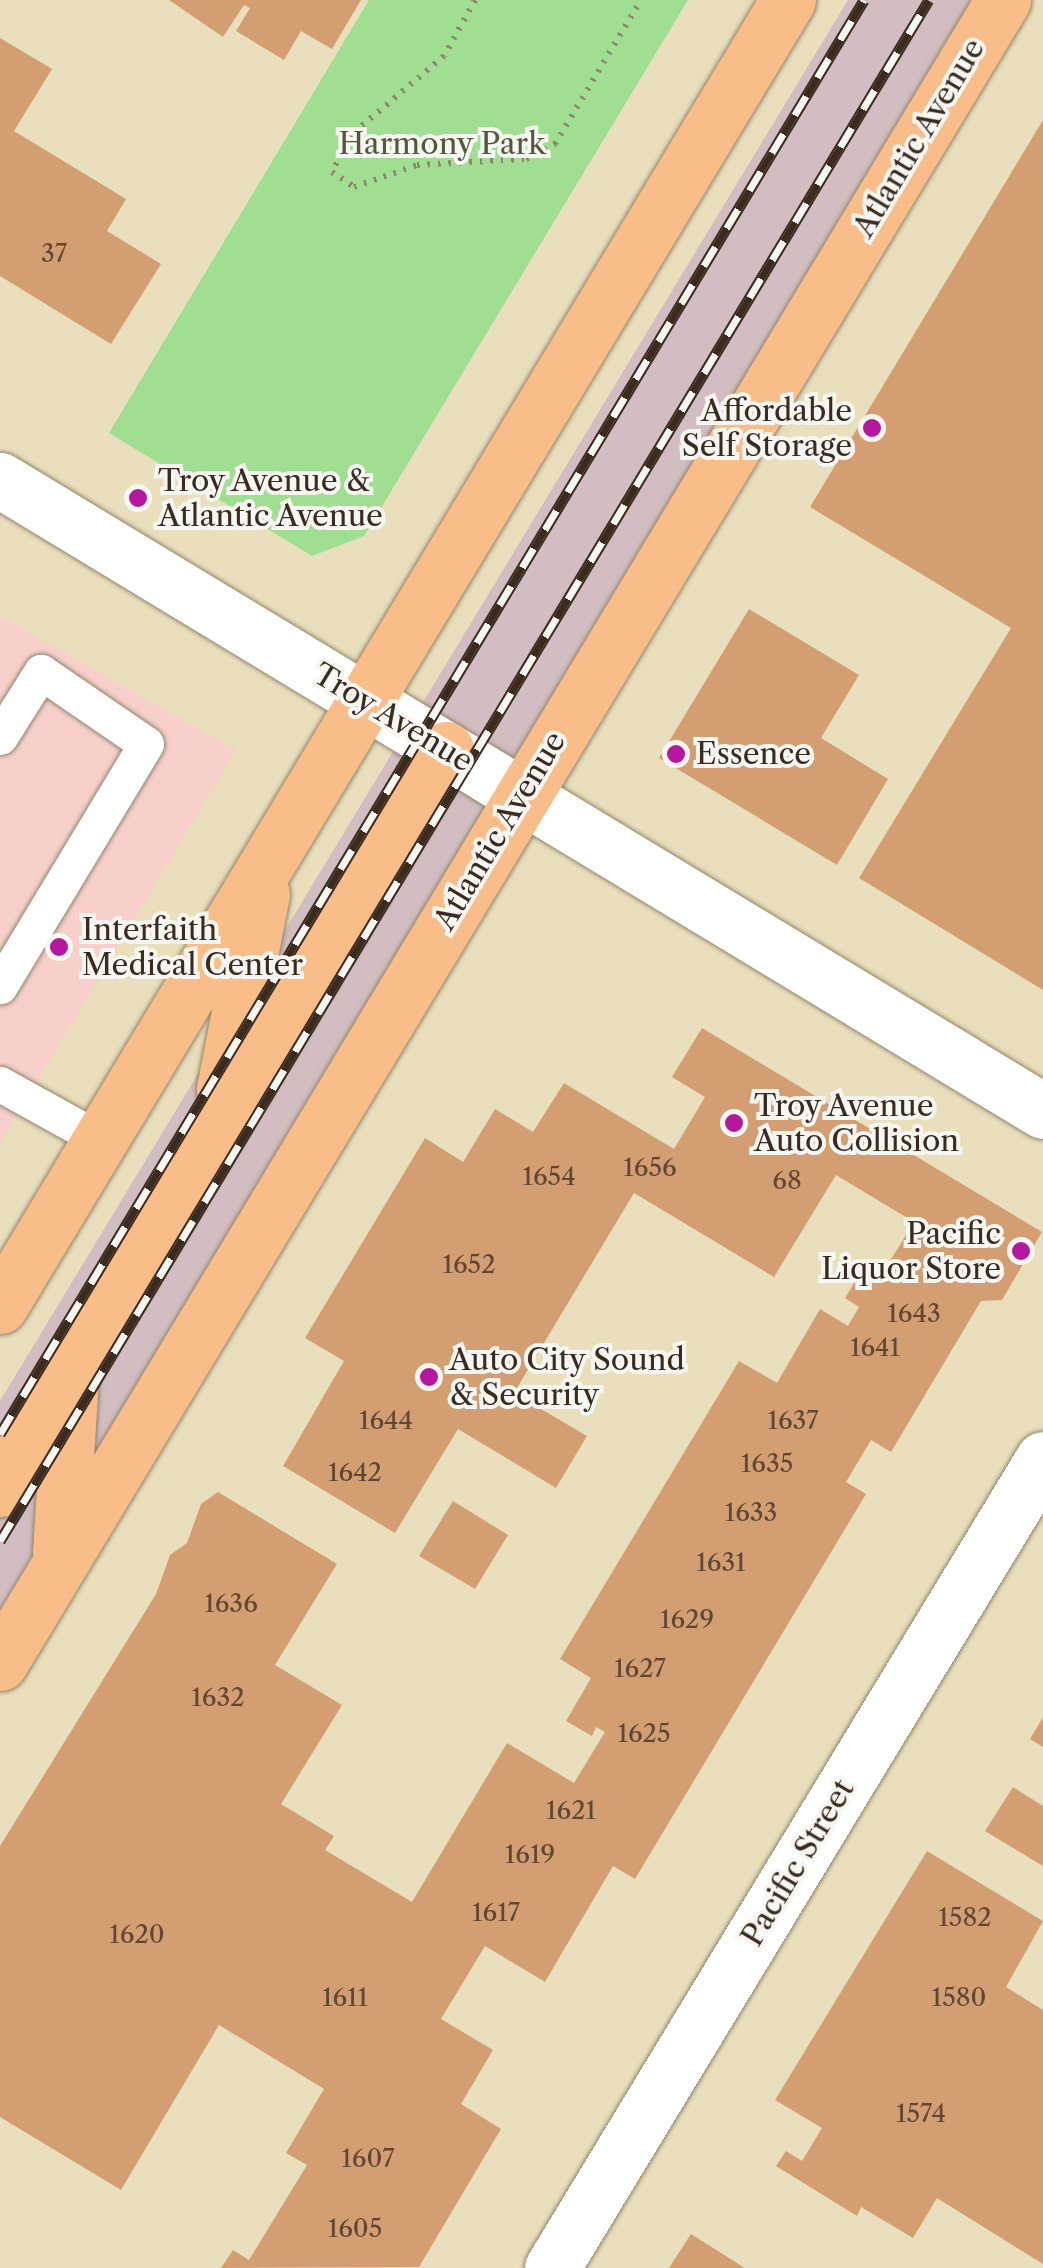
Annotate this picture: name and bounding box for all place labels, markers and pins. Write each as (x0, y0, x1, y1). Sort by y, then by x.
place label: Affordable Self Storage (682, 393, 852, 464)
marker: Affordable Self Storage (861, 417, 883, 439)
place label: Troy Avenue & Atlantic Avenue (158, 463, 384, 534)
marker: Troy Avenue & Atlantic Avenue (127, 487, 149, 509)
place label: Essence (696, 736, 811, 772)
marker: Essence (665, 743, 687, 765)
place label: Interfaith Medical Center (82, 912, 303, 982)
marker: Interfaith Medical Center (46, 934, 72, 960)
place label: Troy Avenue Auto Collision (754, 1088, 959, 1158)
marker: Troy Avenue Auto Collision (723, 1112, 745, 1134)
place label: Pacific Liquor Store (821, 1216, 1001, 1286)
marker: Pacific Liquor Store (1010, 1240, 1032, 1262)
place label: Auto City Sound & Security (449, 1342, 686, 1412)
marker: Auto City Sound & Security (418, 1366, 440, 1388)

